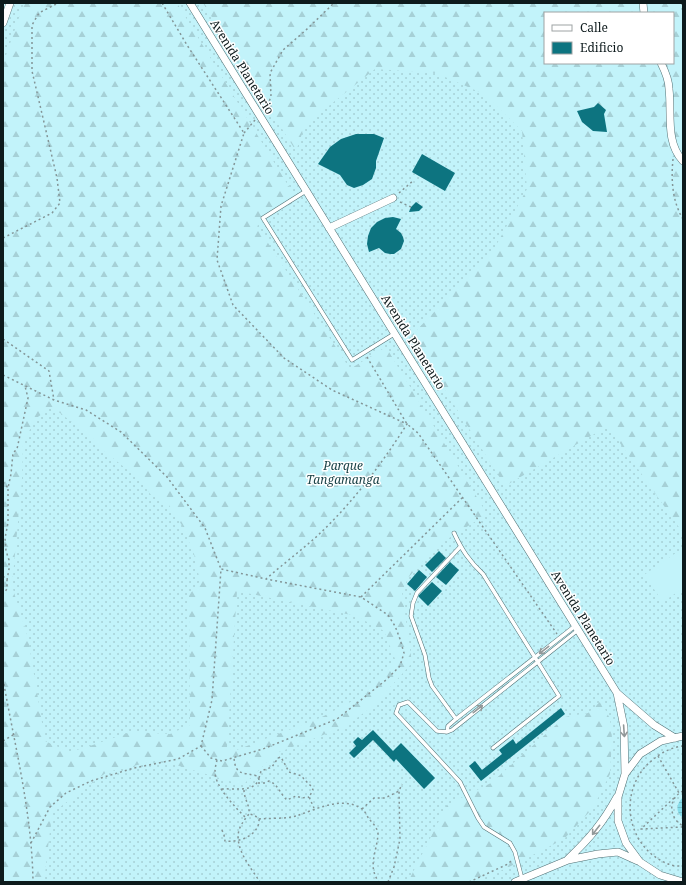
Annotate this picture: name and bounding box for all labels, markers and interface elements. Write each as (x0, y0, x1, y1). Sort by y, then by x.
legend (544, 12, 674, 64)
street label: Avenida Planetario (206, 16, 279, 118)
text: Calle (580, 19, 608, 36)
text: Edificio (580, 39, 623, 56)
street label: Avenida Planetario (377, 291, 450, 393)
park label: Parque Tangamanga (306, 457, 380, 488)
street label: Avenida Planetario (547, 567, 620, 669)
one-way arrow (539, 645, 550, 654)
one-way arrow (473, 705, 484, 714)
one-way arrow (620, 724, 627, 737)
one-way arrow (592, 824, 601, 835)

